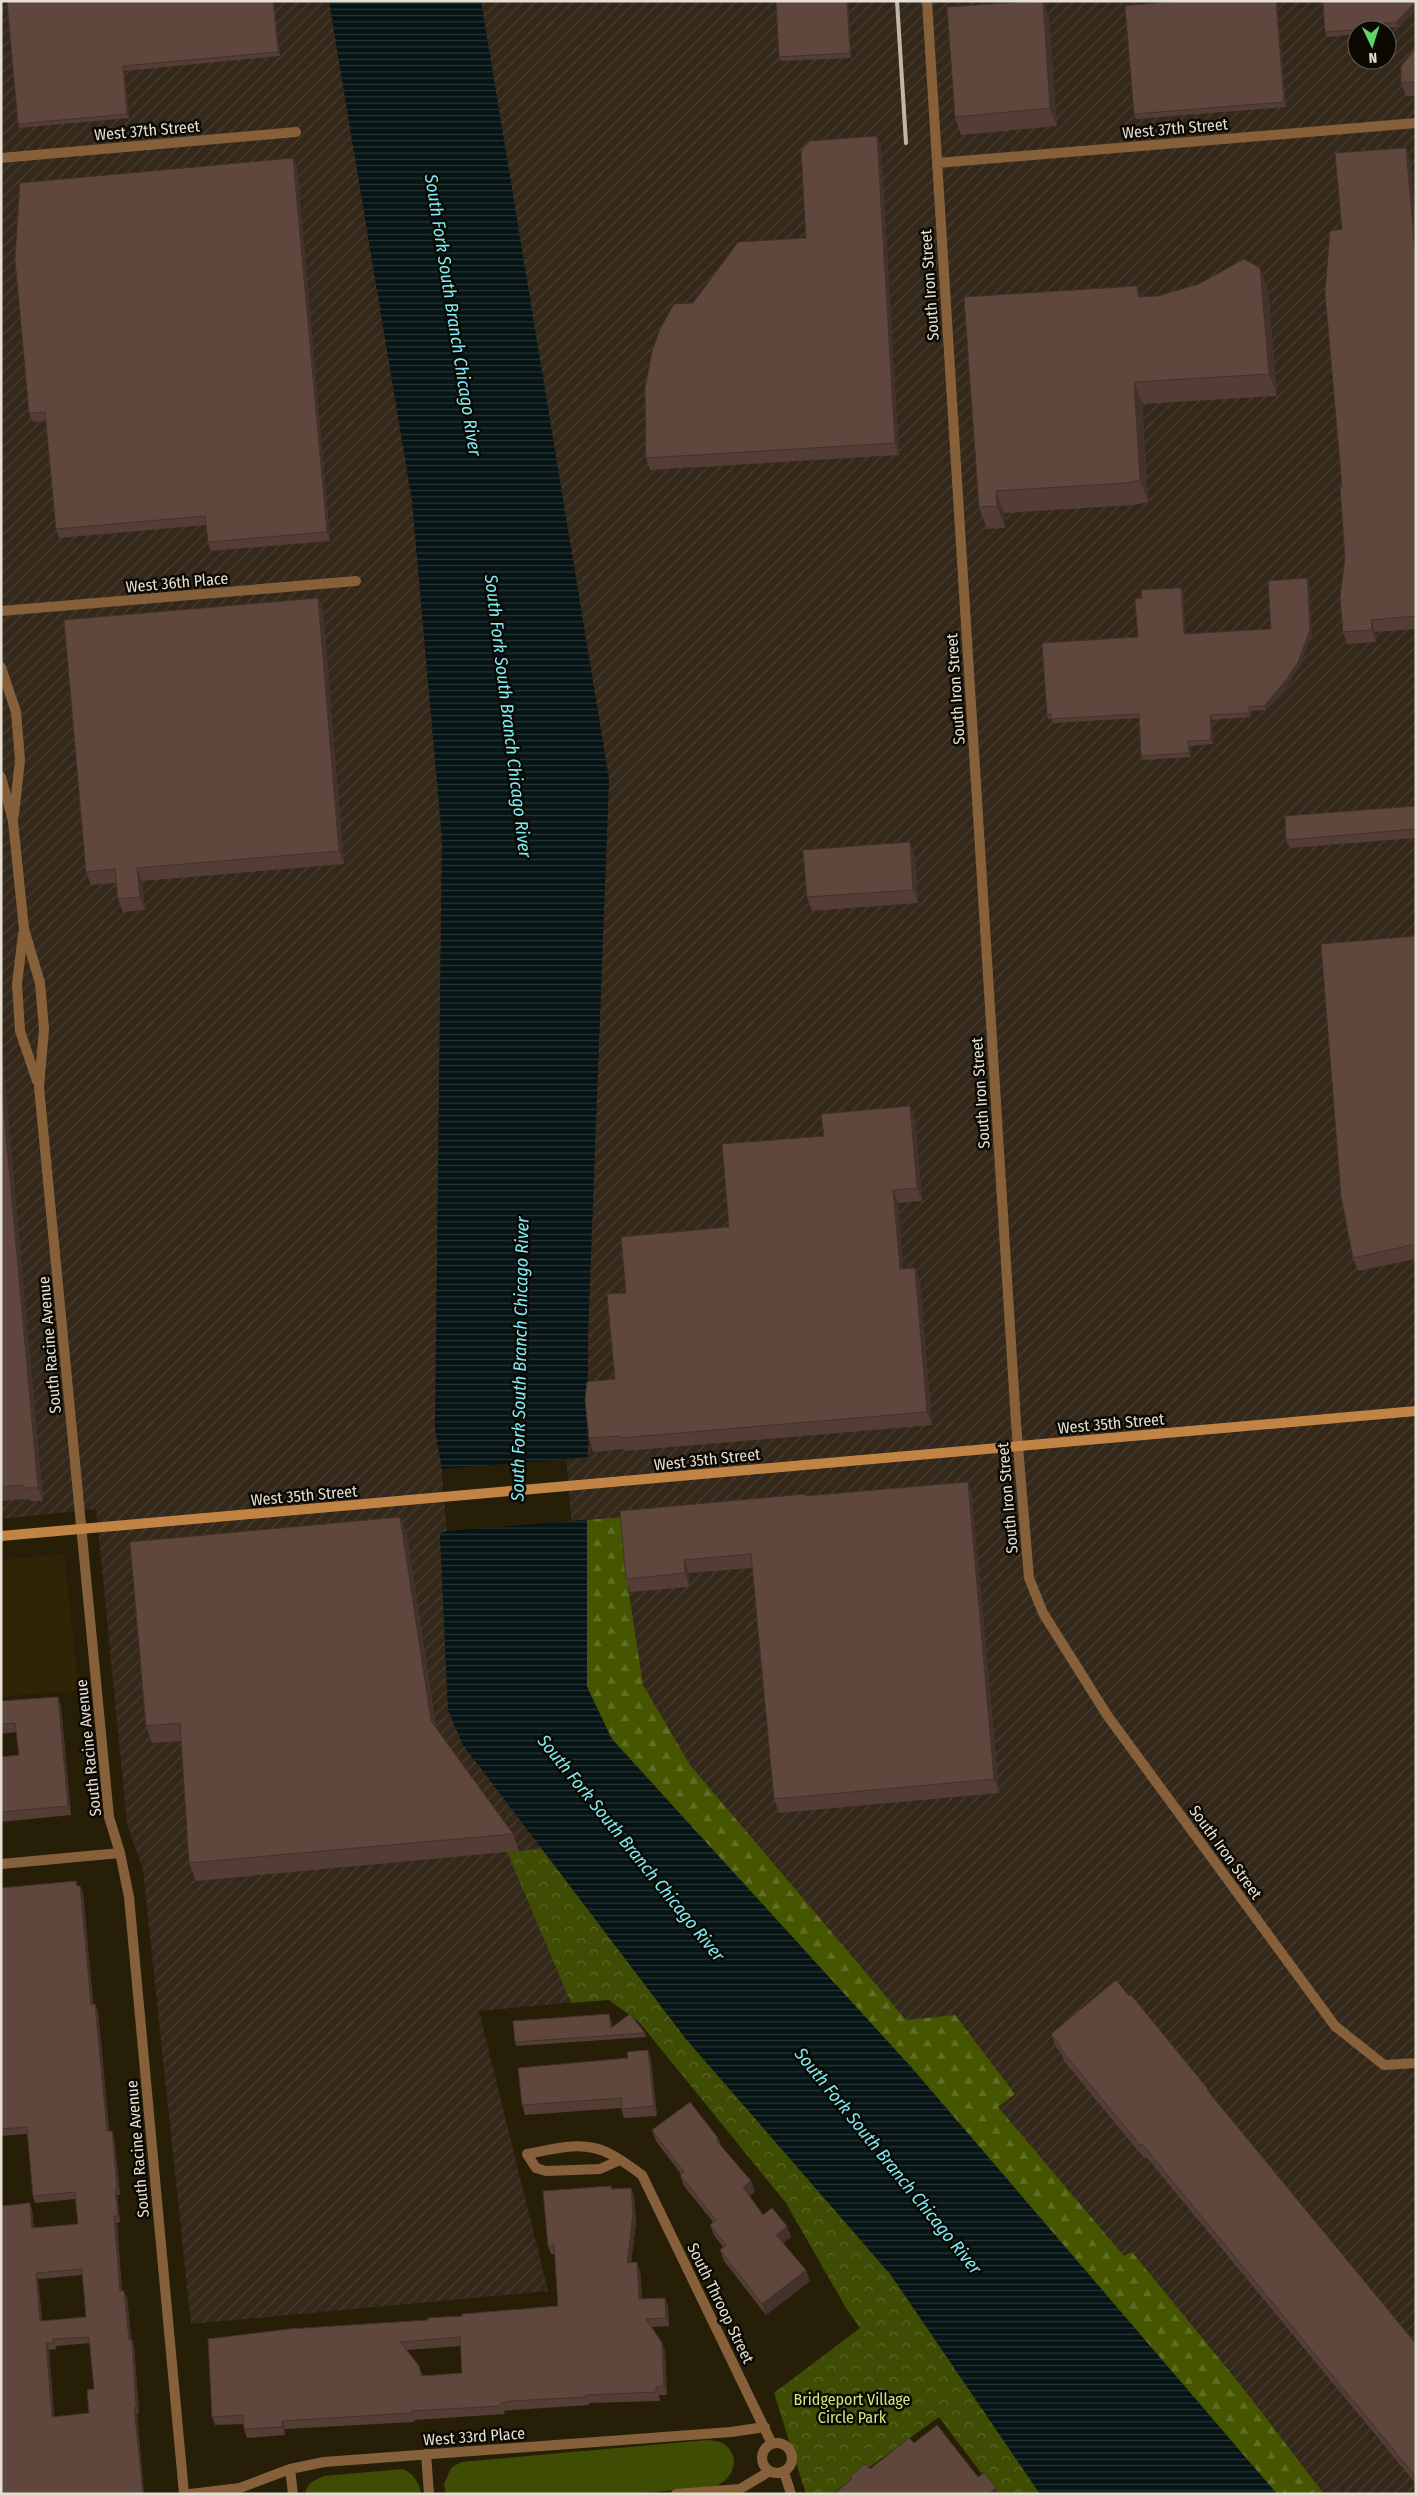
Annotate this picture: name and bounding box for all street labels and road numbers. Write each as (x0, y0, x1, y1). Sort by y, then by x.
street label: West 37th Street (1121, 114, 1229, 143)
street label: West 37th Street (93, 116, 201, 145)
street label: South Iron Street (916, 228, 943, 341)
street label: West 36th Place (125, 569, 229, 596)
street label: South Iron Street (942, 632, 969, 745)
street label: South Iron Street (967, 1036, 994, 1149)
street label: South Racine Avenue (34, 1275, 65, 1414)
street label: West 35th Street (1057, 1409, 1166, 1438)
street label: South Iron Street (993, 1441, 1022, 1554)
street label: West 35th Street (653, 1444, 762, 1475)
street label: West 35th Street (250, 1481, 359, 1510)
street label: South Racine Avenue (72, 1678, 105, 1817)
street label: South Iron Street (1185, 1802, 1266, 1904)
street label: South Racine Avenue (122, 2079, 153, 2218)
street label: South Throop Street (683, 2240, 758, 2367)
street label: West 33rd Place (422, 2423, 526, 2450)

